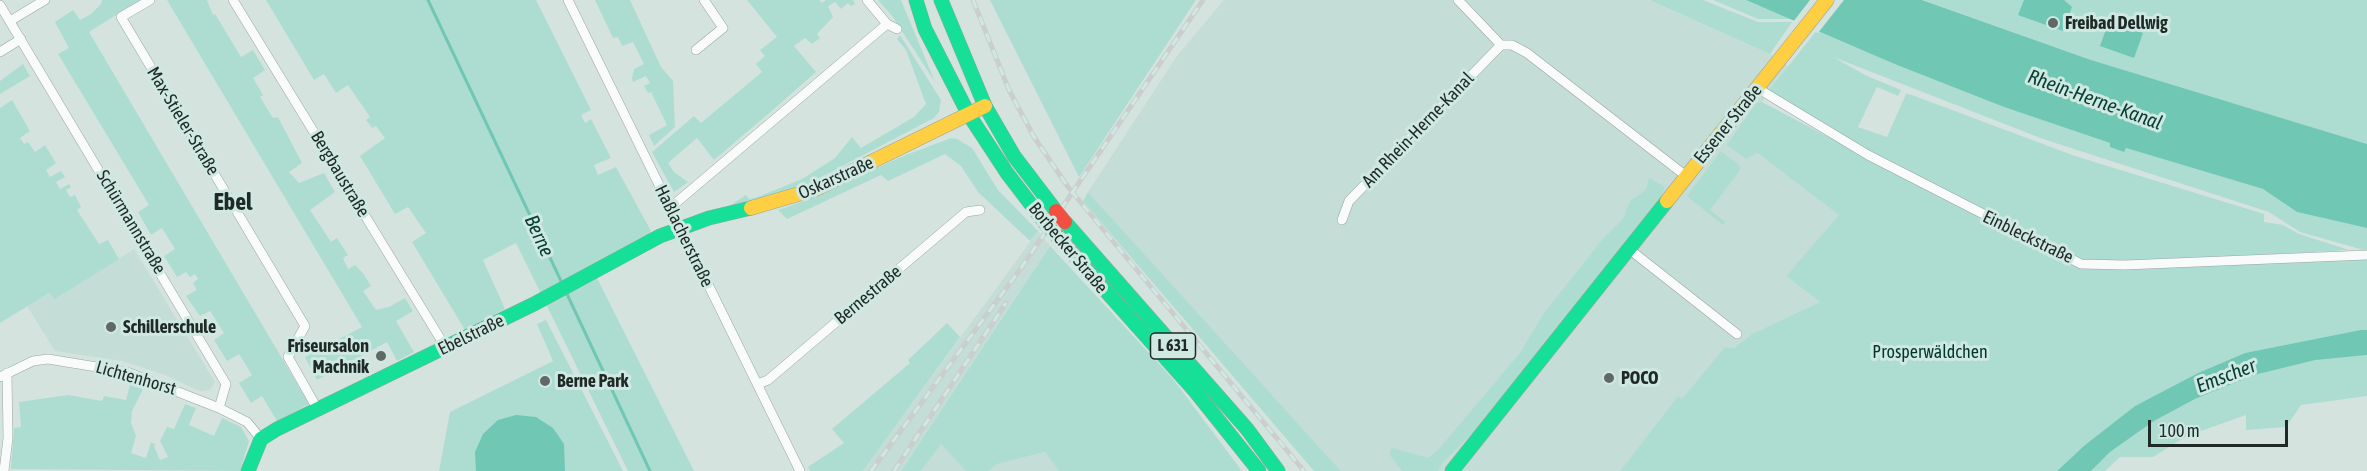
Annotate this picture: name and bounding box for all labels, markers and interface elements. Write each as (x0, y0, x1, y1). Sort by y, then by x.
place label: Freibad Dellwig (2065, 12, 2168, 34)
marker: Freibad Dellwig (2046, 16, 2060, 30)
street label: Max-Stieler-Straße (142, 63, 224, 179)
water label: Rhein-Herne-Kanal (2024, 65, 2166, 135)
street label: Am Rhein-Herne-Kanal (1358, 68, 1478, 192)
street label: Essener Straße (1689, 80, 1767, 168)
street label: Bergbaustraße (306, 127, 374, 221)
street label: Oskarstraße (795, 152, 877, 204)
street label: Schürmannstraße (92, 166, 170, 278)
street label: Haßlacherstraße (650, 181, 718, 291)
district label: Ebel (214, 188, 252, 216)
street label: Borbecker Straße (1024, 198, 1112, 298)
street label: Einbleckstraße (1979, 206, 2077, 268)
water label: Berne (519, 211, 559, 261)
street label: Bernestraße (830, 261, 906, 329)
street label: Ebelstraße (435, 310, 507, 360)
place label: Schillerschule (123, 316, 216, 338)
marker: Schillerschule (104, 320, 118, 334)
road number: L 631 (1150, 333, 1196, 359)
place label: Friseursalon Machnik (288, 335, 369, 378)
park label: Prosperwäldchen (1872, 341, 1988, 363)
marker: Friseursalon Machnik (374, 349, 388, 363)
water label: Emscher (2193, 354, 2259, 398)
street label: Lichtenhorst (93, 356, 179, 400)
place label: POCO (1621, 367, 1659, 389)
place label: Berne Park (557, 370, 628, 392)
marker: POCO (1602, 371, 1616, 385)
marker: Berne Park (538, 374, 552, 388)
scale bar (2151, 408, 2290, 446)
text: 100 m (2159, 420, 2200, 441)

